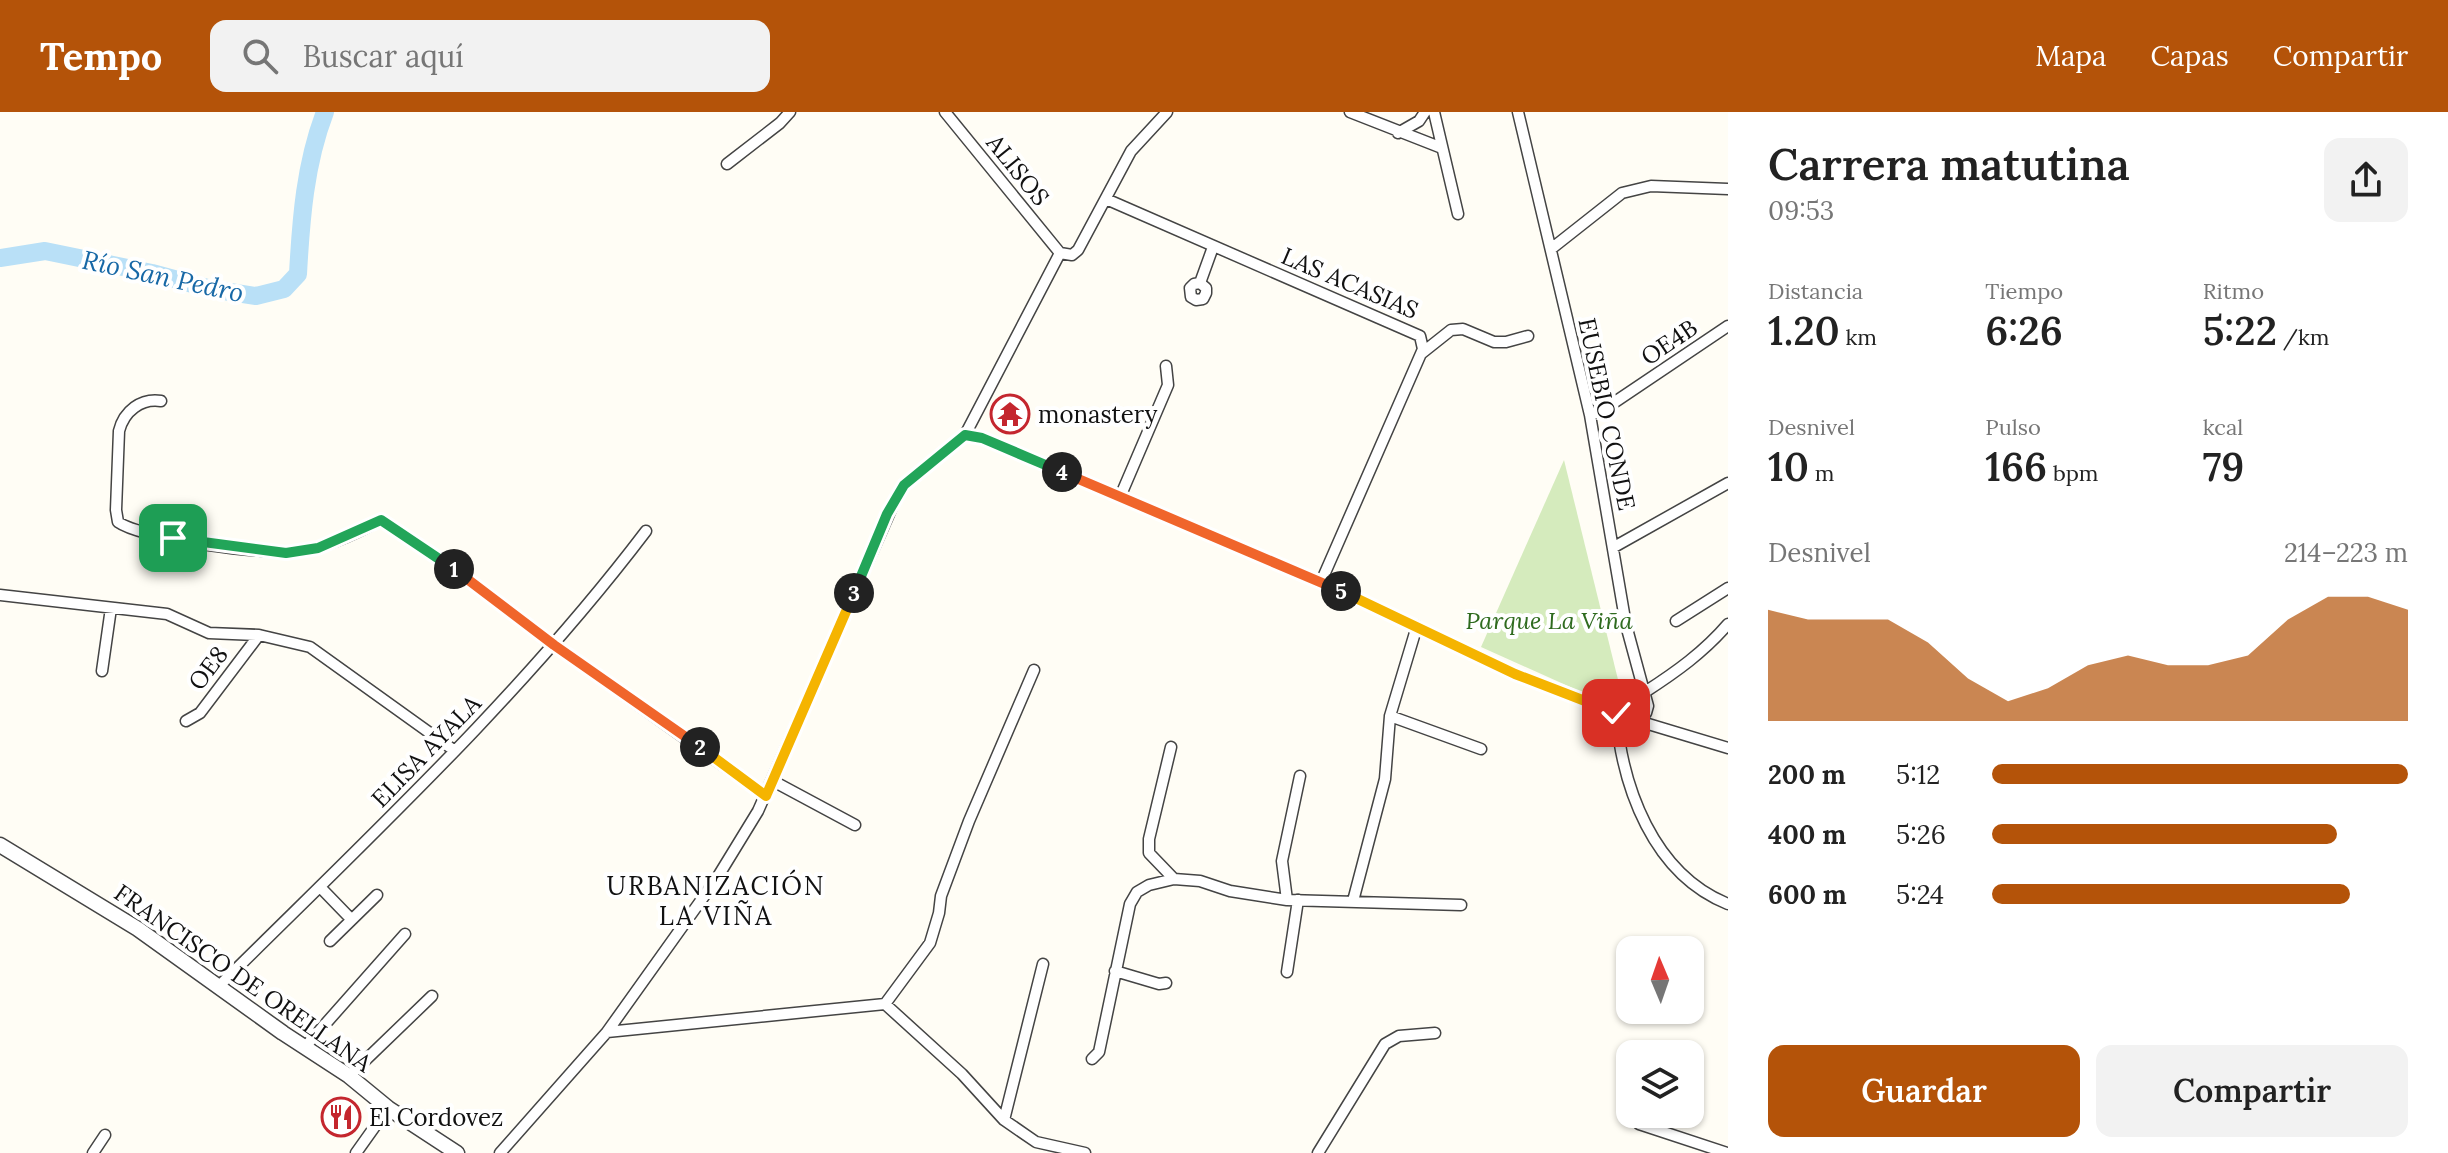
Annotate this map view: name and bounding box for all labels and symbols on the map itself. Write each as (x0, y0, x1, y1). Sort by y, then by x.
street label: ALISOS (979, 127, 1056, 212)
street label: LAS ACASIAS (1277, 240, 1423, 326)
water label: Río San Pedro (79, 243, 247, 309)
street label: OE4B (1635, 312, 1703, 372)
street label: EUSEBIO CONDE (1571, 315, 1643, 513)
temple icon: monastery (989, 393, 1031, 435)
place label: monastery (1038, 399, 1158, 430)
pin: 4 (1042, 452, 1082, 492)
pin (139, 504, 207, 572)
pin: 1 (434, 549, 474, 589)
pin: 5 (1321, 571, 1361, 611)
pin: 3 (834, 573, 874, 613)
park label: Parque La Viña (1465, 605, 1633, 636)
street label: OE8 (181, 640, 235, 696)
pin (1582, 679, 1650, 747)
street label: ELISA AYALA (365, 687, 488, 814)
pin: 2 (680, 727, 720, 767)
district label: URBANIZACIÓN LA VIÑA (607, 869, 825, 932)
street label: FRANCISCO DE ORELLANA (108, 877, 379, 1079)
north arrow (1616, 936, 1704, 1024)
restaurant icon: El Cordovez (320, 1096, 362, 1138)
place label: El Cordovez (369, 1102, 503, 1133)

